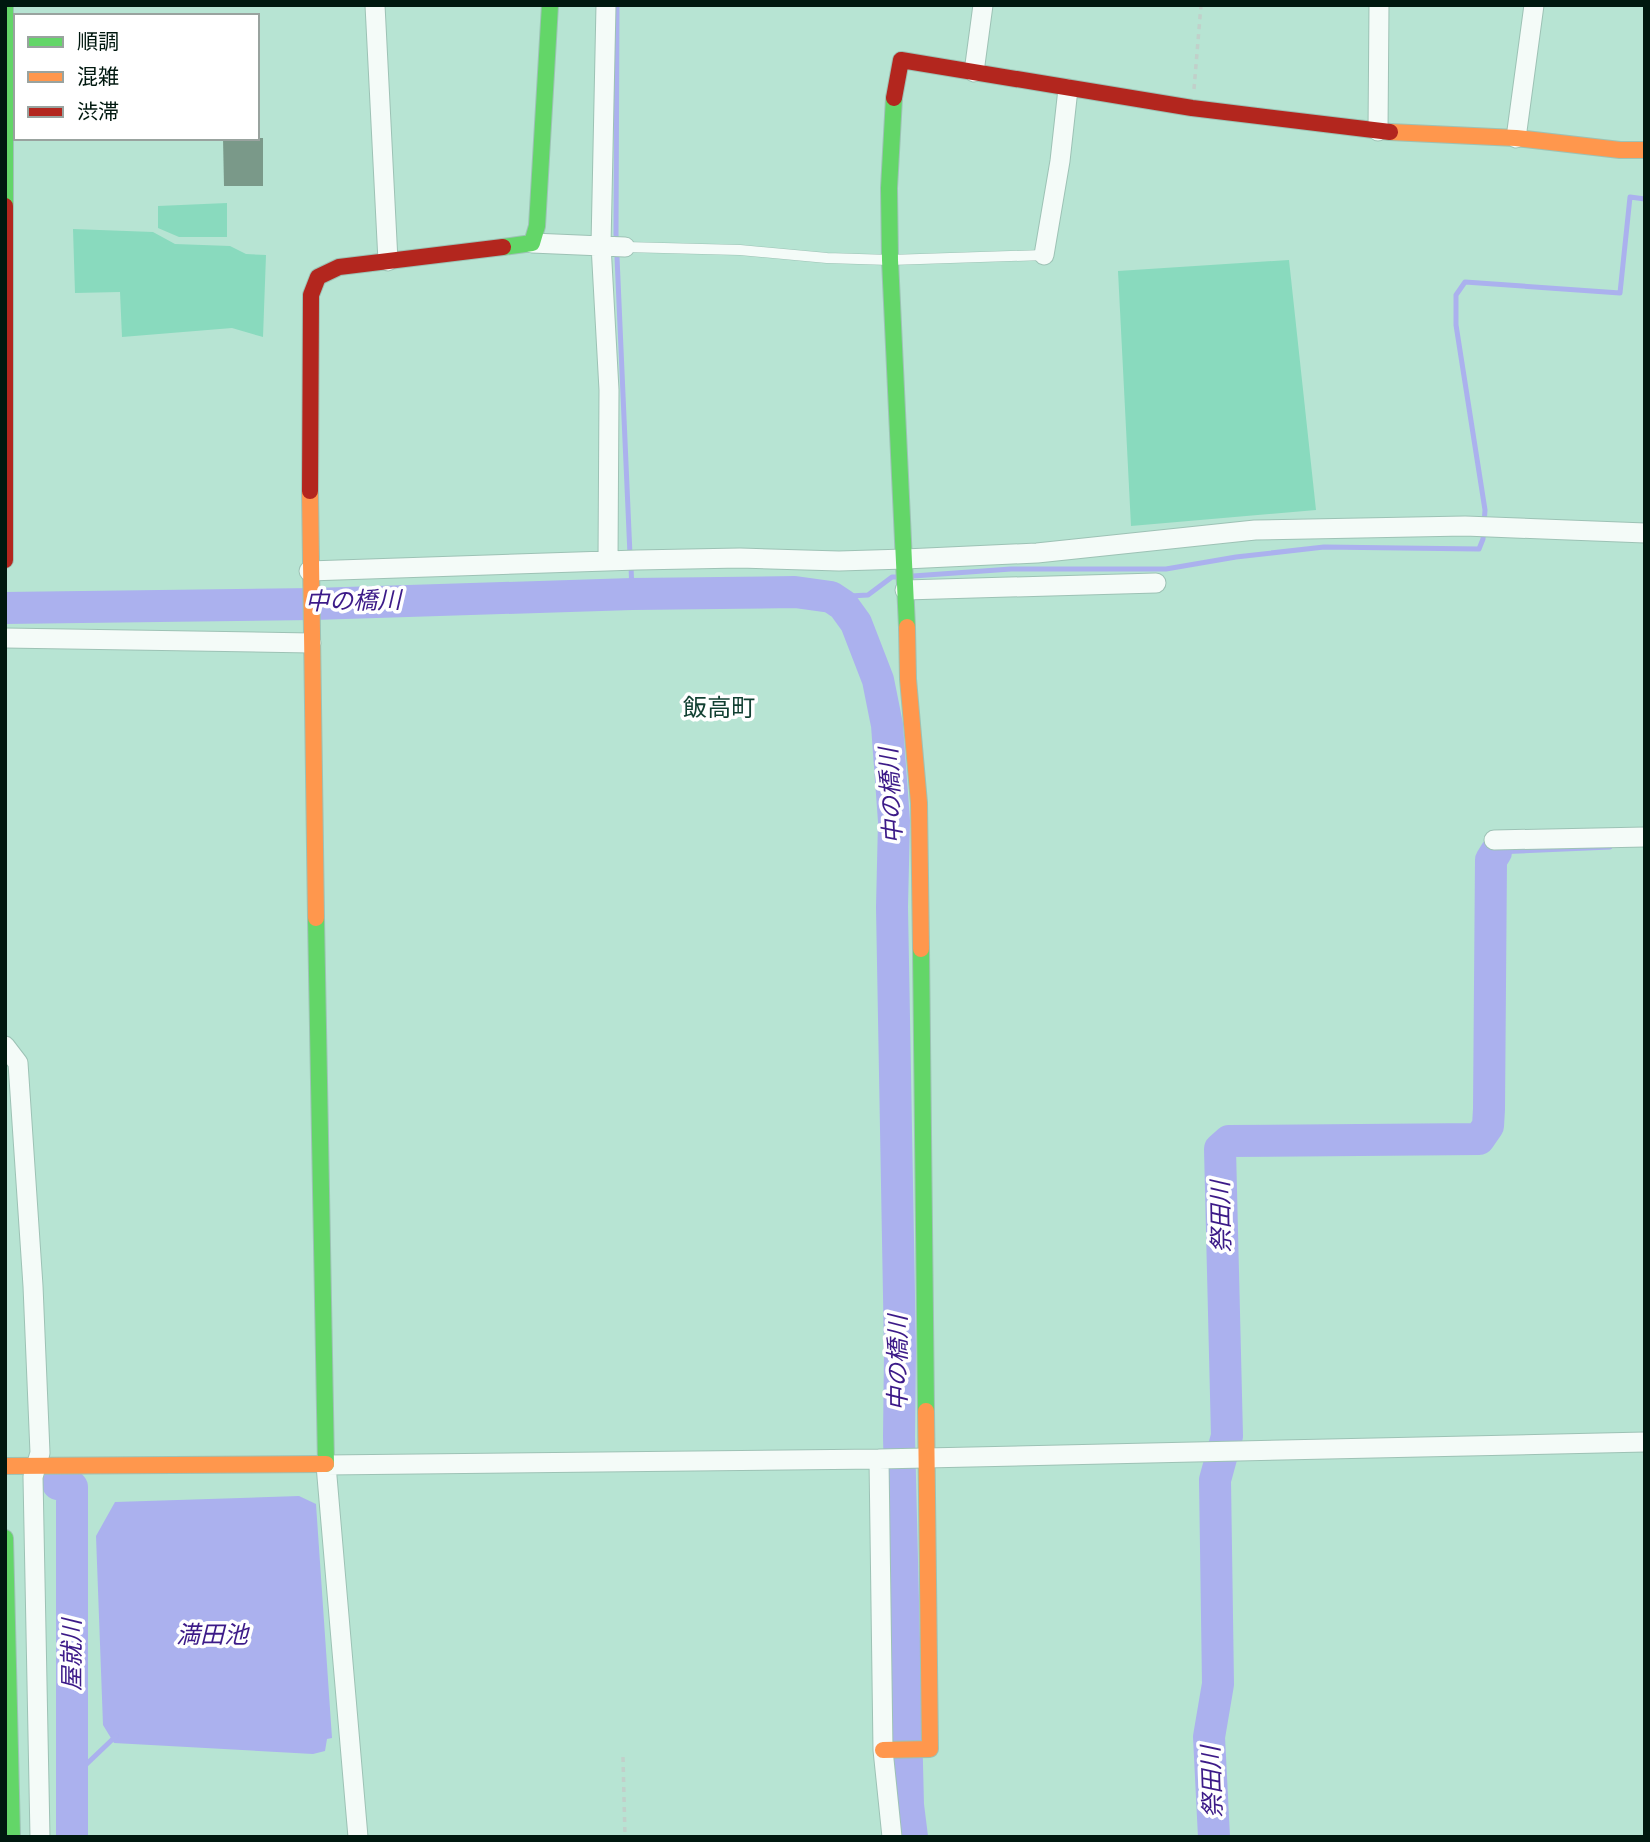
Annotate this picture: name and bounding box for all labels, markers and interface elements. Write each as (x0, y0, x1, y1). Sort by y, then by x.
legend (14, 14, 259, 140)
text: 順調 (77, 29, 119, 55)
text: 混雑 (77, 64, 119, 90)
text: 渋滞 (77, 99, 119, 125)
water label: 中の橋川 (305, 586, 404, 616)
district label: 飯高町 (683, 694, 755, 722)
water label: 中の橋川 (874, 744, 907, 845)
water label: 祭田川 (1206, 1178, 1236, 1253)
water label: 中の橋川 (884, 1312, 912, 1411)
water label: 屋就川 (58, 1616, 86, 1691)
water label: 満田池 (176, 1621, 250, 1649)
water label: 祭田川 (1197, 1743, 1227, 1818)

